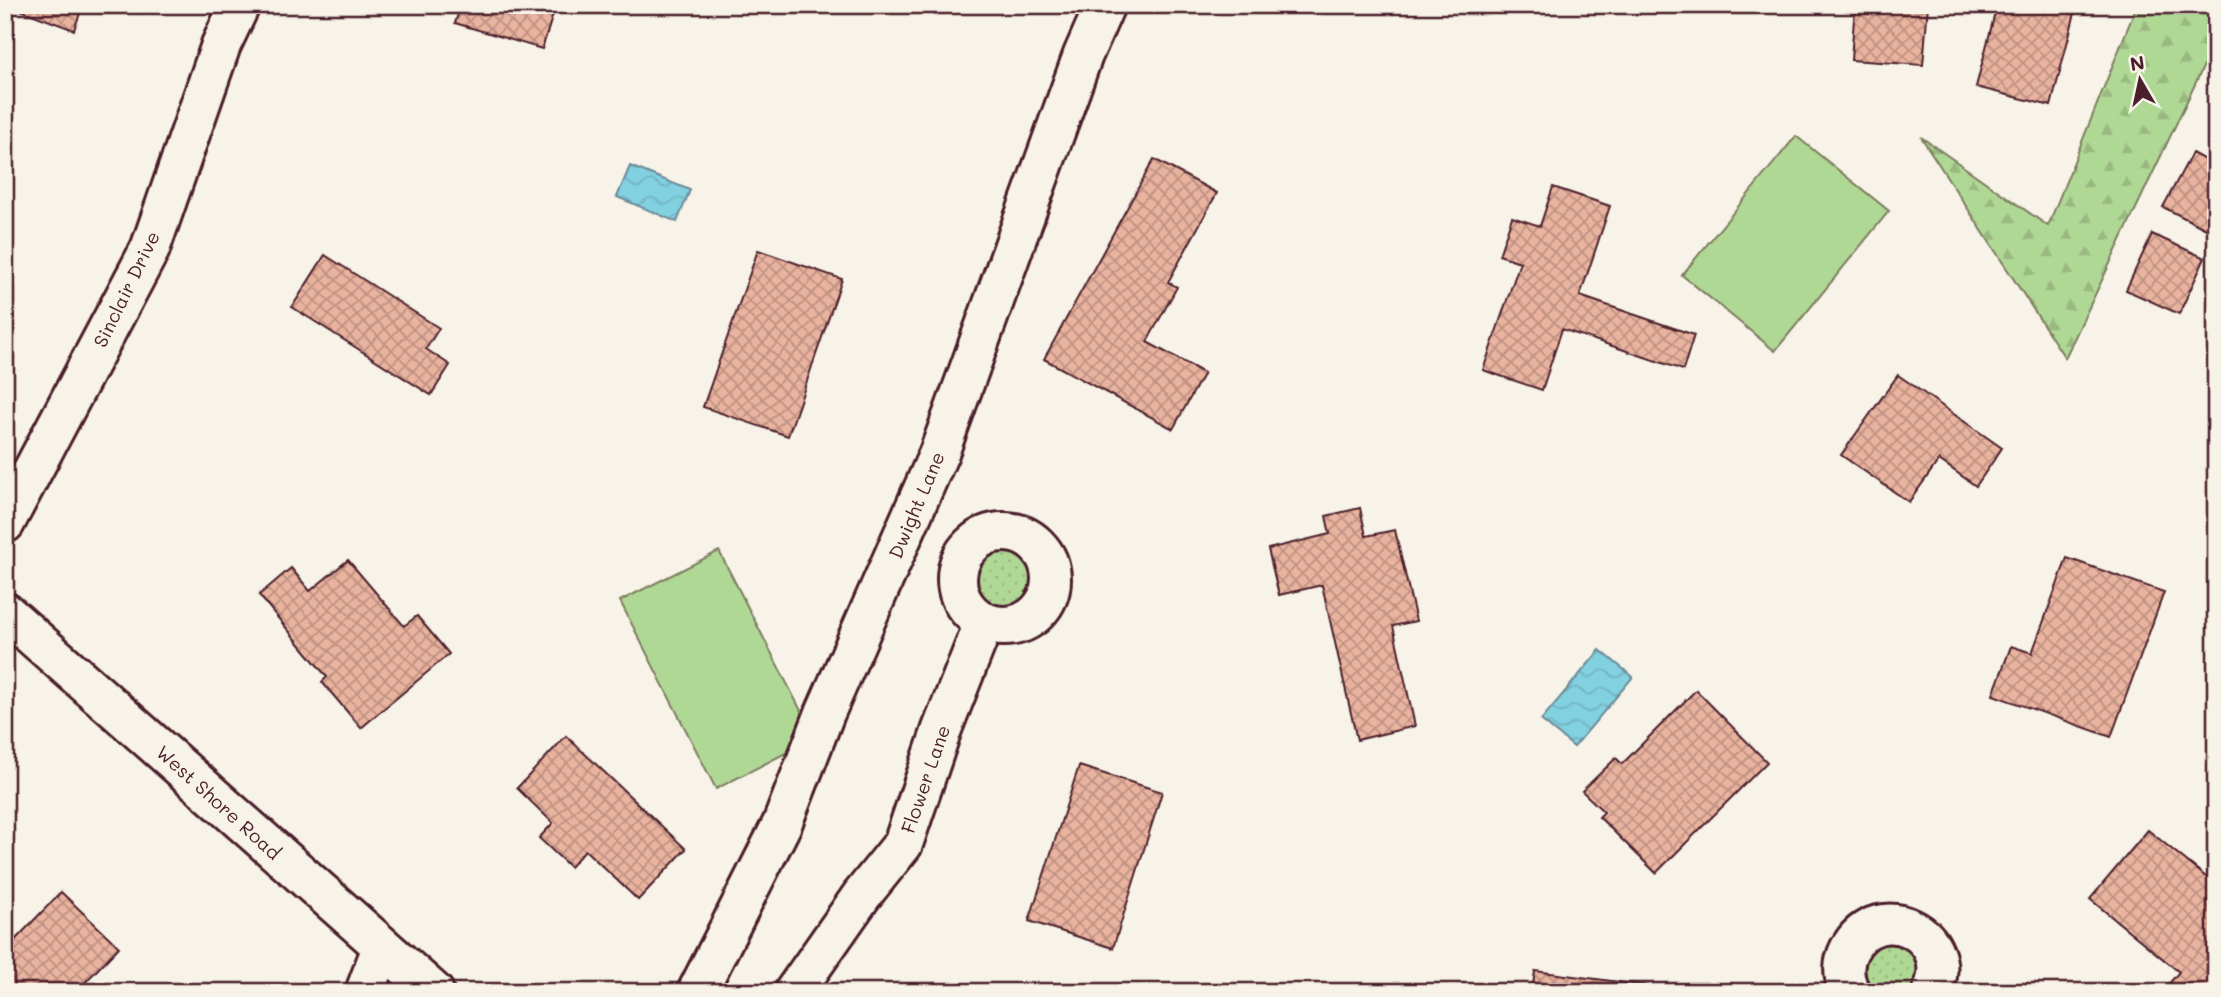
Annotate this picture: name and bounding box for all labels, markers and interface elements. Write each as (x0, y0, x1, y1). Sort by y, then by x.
north arrow (2106, 46, 2176, 116)
text: N (2128, 49, 2146, 76)
street label: Sinclair Drive (87, 227, 165, 351)
street label: Dwight Lane (882, 448, 950, 562)
street label: Flower Lane (895, 722, 955, 836)
street label: West Shore Road (151, 739, 287, 865)

